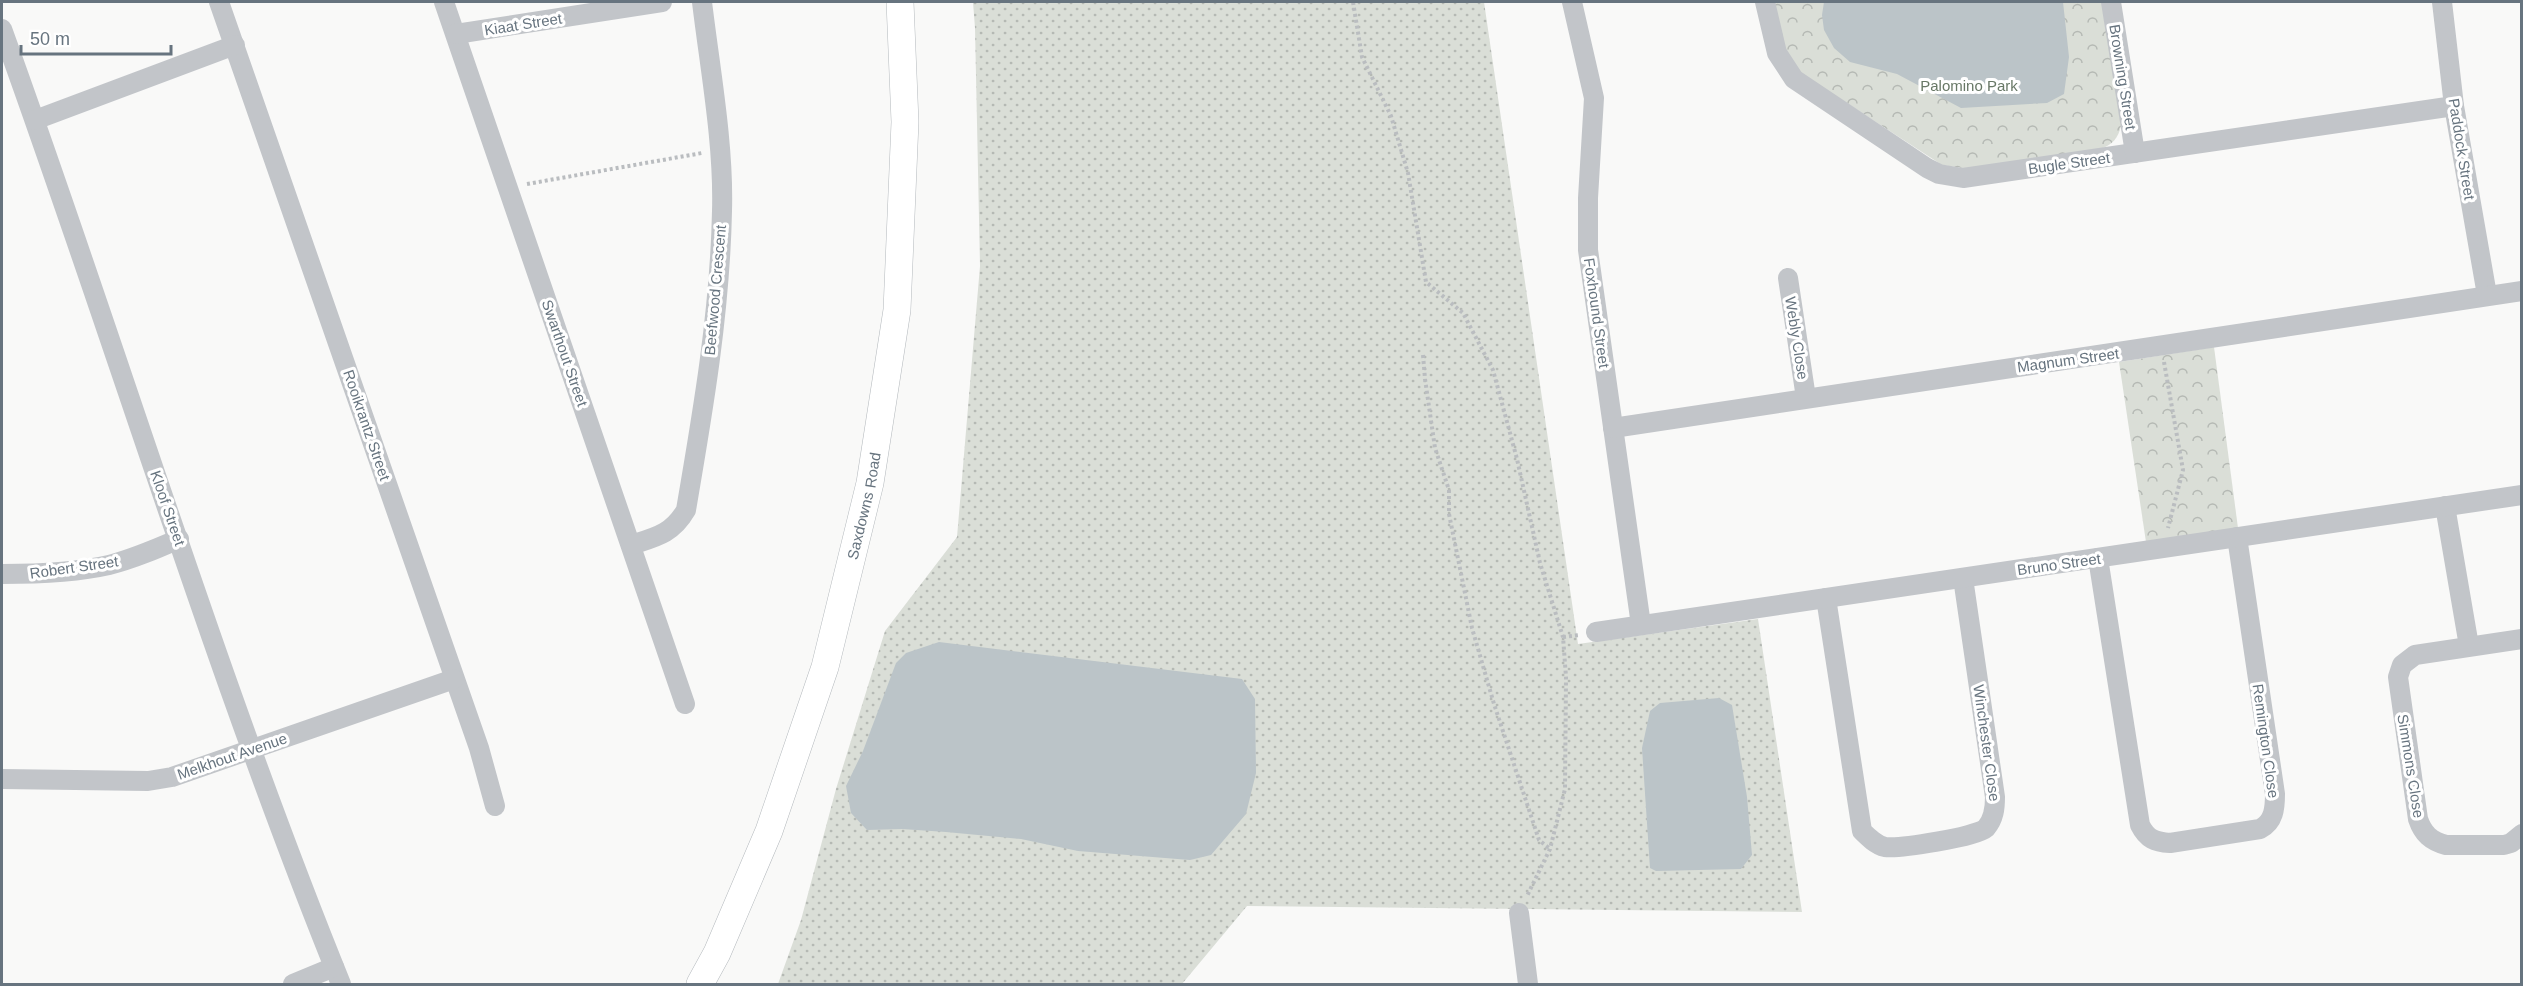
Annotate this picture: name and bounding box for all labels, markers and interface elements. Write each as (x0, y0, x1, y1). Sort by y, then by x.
street label: Kiaat Street (483, 9, 564, 39)
scale bar (21, 18, 171, 56)
street label: Browning Street (2106, 23, 2140, 132)
text: 50 m (30, 29, 70, 49)
park label: Palomino Park (1920, 77, 2018, 94)
street label: Paddock Street (2446, 97, 2479, 202)
street label: Bugle Street (2027, 149, 2112, 177)
street label: Beefwood Crescent (701, 223, 729, 356)
street label: Foxhound Street (1581, 257, 1613, 370)
street label: Webly Close (1782, 295, 1812, 381)
street label: Swarthout Street (539, 297, 591, 409)
street label: Magnum Street (2016, 344, 2121, 376)
street label: Rooikrantz Street (340, 367, 394, 483)
street label: Saxdowns Road (843, 451, 883, 561)
street label: Kloof Street (147, 468, 189, 549)
street label: Bruno Street (2016, 550, 2103, 578)
street label: Robert Street (29, 552, 120, 582)
street label: Remington Close (2250, 683, 2282, 799)
street label: Winchester Close (1970, 684, 2004, 802)
street label: Simmons Close (2394, 713, 2428, 819)
street label: Melkhout Avenue (175, 729, 289, 783)

